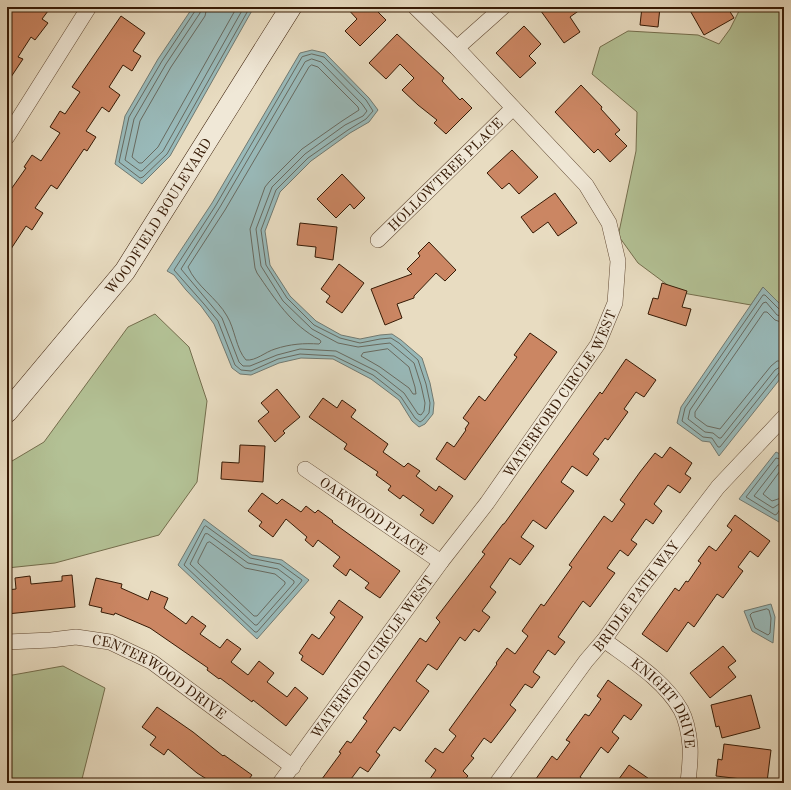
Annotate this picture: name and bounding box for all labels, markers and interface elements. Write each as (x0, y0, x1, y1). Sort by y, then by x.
street label: HOLLOWTREE PLACE (386, 116, 506, 234)
street label: WOODFIELD BOULEVARD (103, 136, 215, 297)
street label: WATERFORD CIRCLE WEST (501, 308, 619, 480)
street label: OAKWOOD PLACE (317, 475, 429, 558)
street label: BRIDLE PATH WAY (591, 538, 682, 655)
street label: WATERFORD CIRCLE WEST (309, 574, 436, 741)
street label: CENTERWOOD DRIVE (91, 633, 228, 722)
street label: KNIGHT DRIVE (628, 656, 696, 749)

